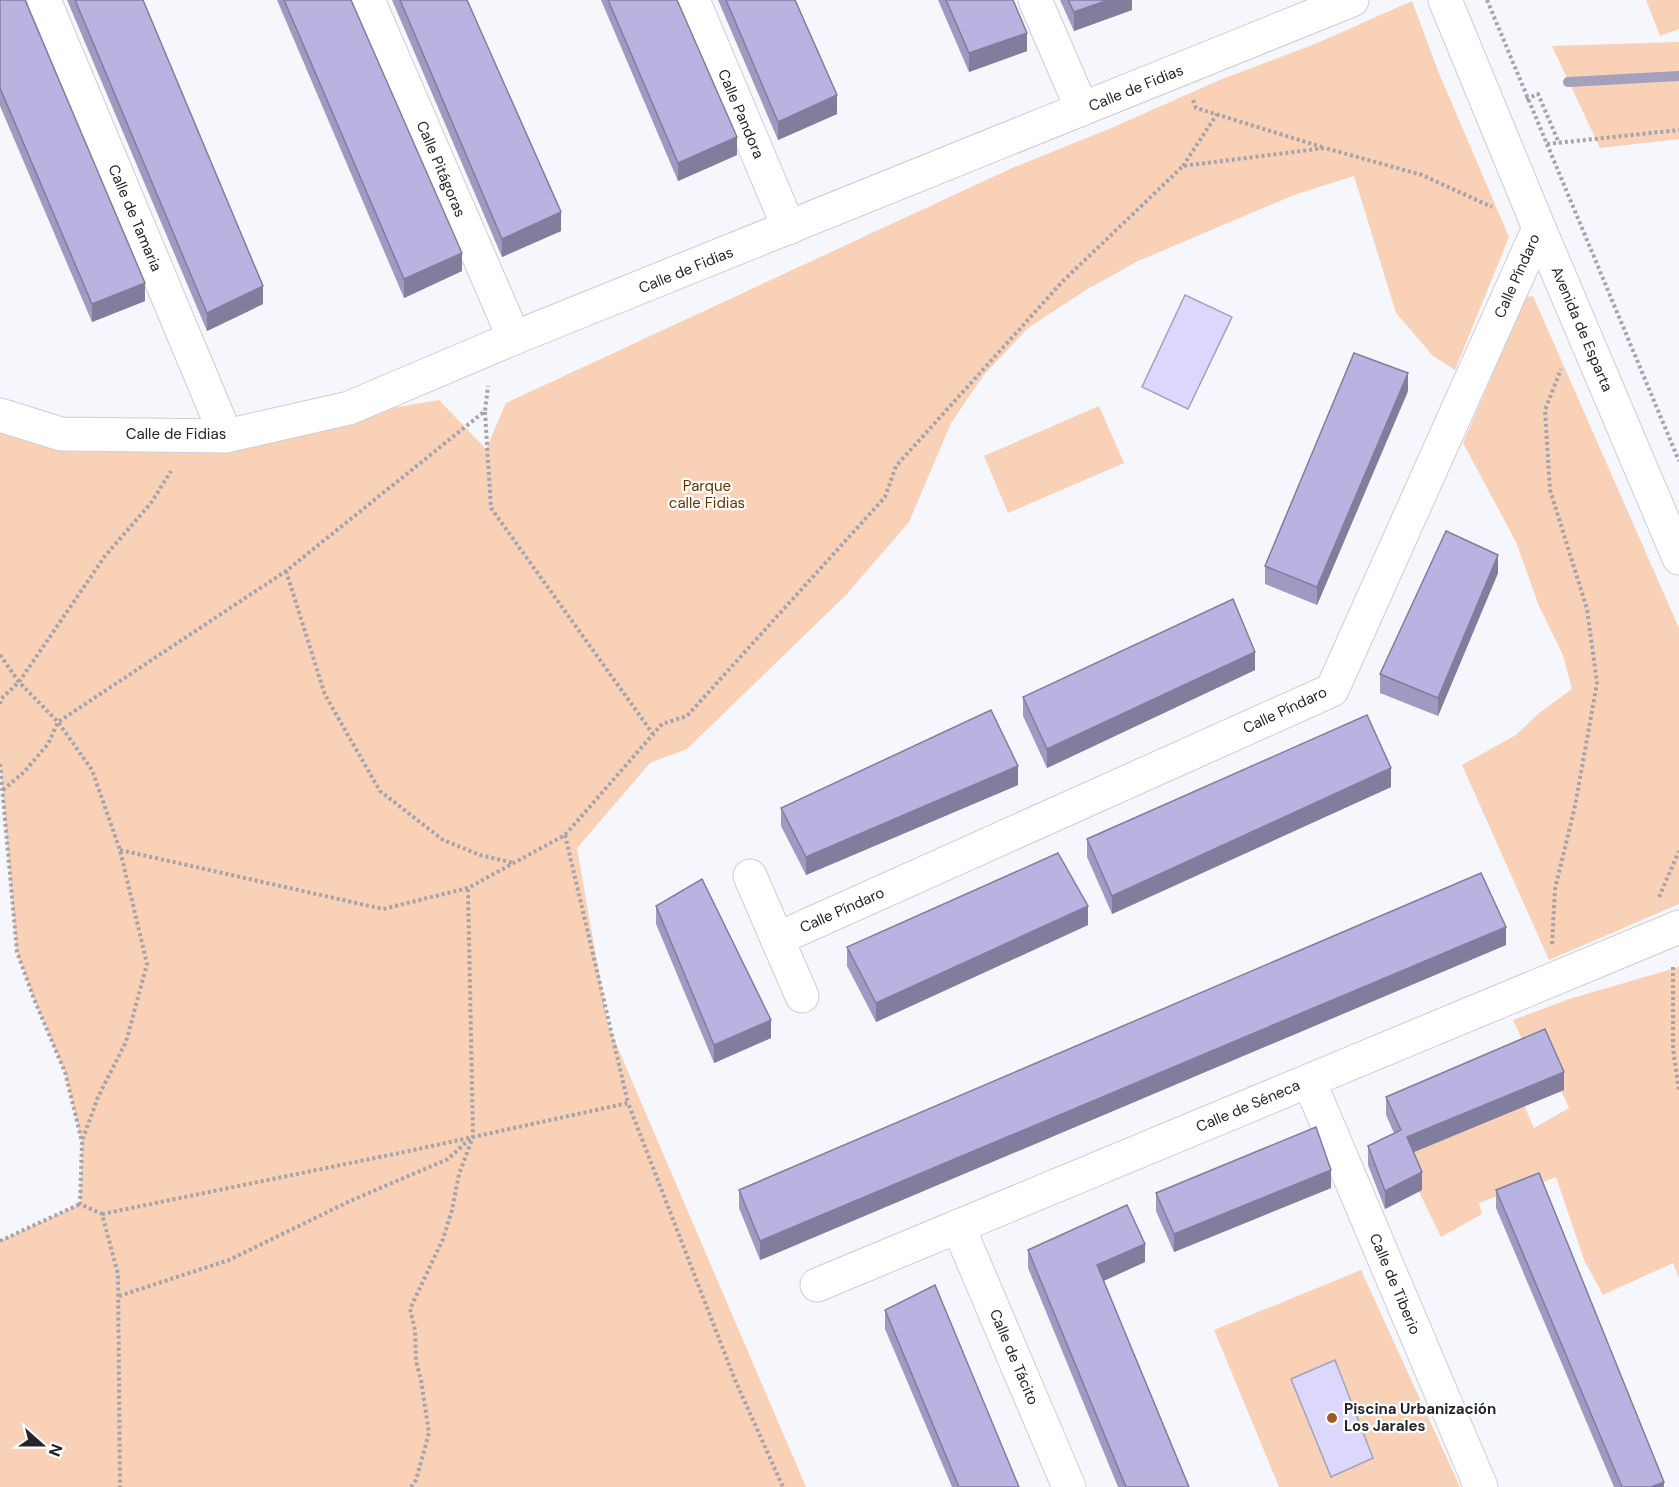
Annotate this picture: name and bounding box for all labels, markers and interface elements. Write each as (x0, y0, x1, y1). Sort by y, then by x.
street label: Calle de Fidias (1086, 60, 1186, 116)
street label: Calle Pandora (713, 66, 769, 162)
street label: Calle Pitágoras (412, 118, 470, 220)
street label: Calle de Tamaria (103, 161, 167, 275)
street label: Calle Píndaro (1489, 231, 1545, 321)
street label: Calle de Fidias (636, 242, 736, 298)
street label: Avenida de Esparta (1547, 263, 1617, 395)
street label: Calle de Fidias (126, 424, 226, 444)
park label: Parque calle Fidias (669, 476, 745, 513)
street label: Calle Píndaro (1240, 682, 1330, 738)
street label: Calle Píndaro (797, 882, 887, 938)
street label: Calle de Séneca (1193, 1075, 1303, 1137)
street label: Calle de Tiberio (1365, 1230, 1425, 1338)
street label: Calle de Tácito (985, 1306, 1043, 1408)
place label: Piscina Urbanización Los Jarales (1344, 1399, 1496, 1436)
marker: Piscina Urbanización Los Jarales (1325, 1411, 1339, 1425)
north arrow (12, 1415, 72, 1475)
text: N (44, 1441, 67, 1459)

